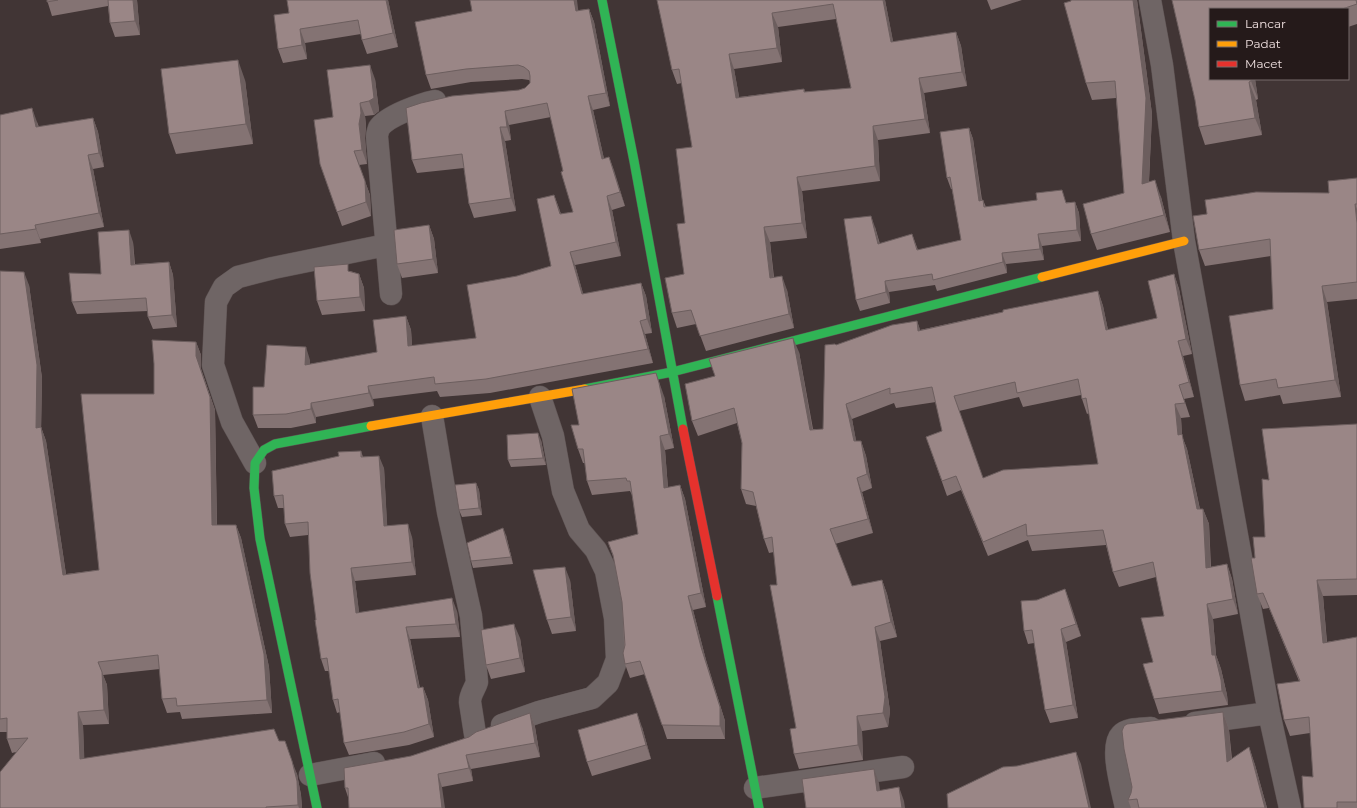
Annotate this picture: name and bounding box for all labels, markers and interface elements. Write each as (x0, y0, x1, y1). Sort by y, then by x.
legend (1209, 8, 1349, 80)
text: Lancar (1245, 16, 1286, 31)
text: Padat (1245, 36, 1281, 51)
text: Macet (1245, 56, 1282, 71)

